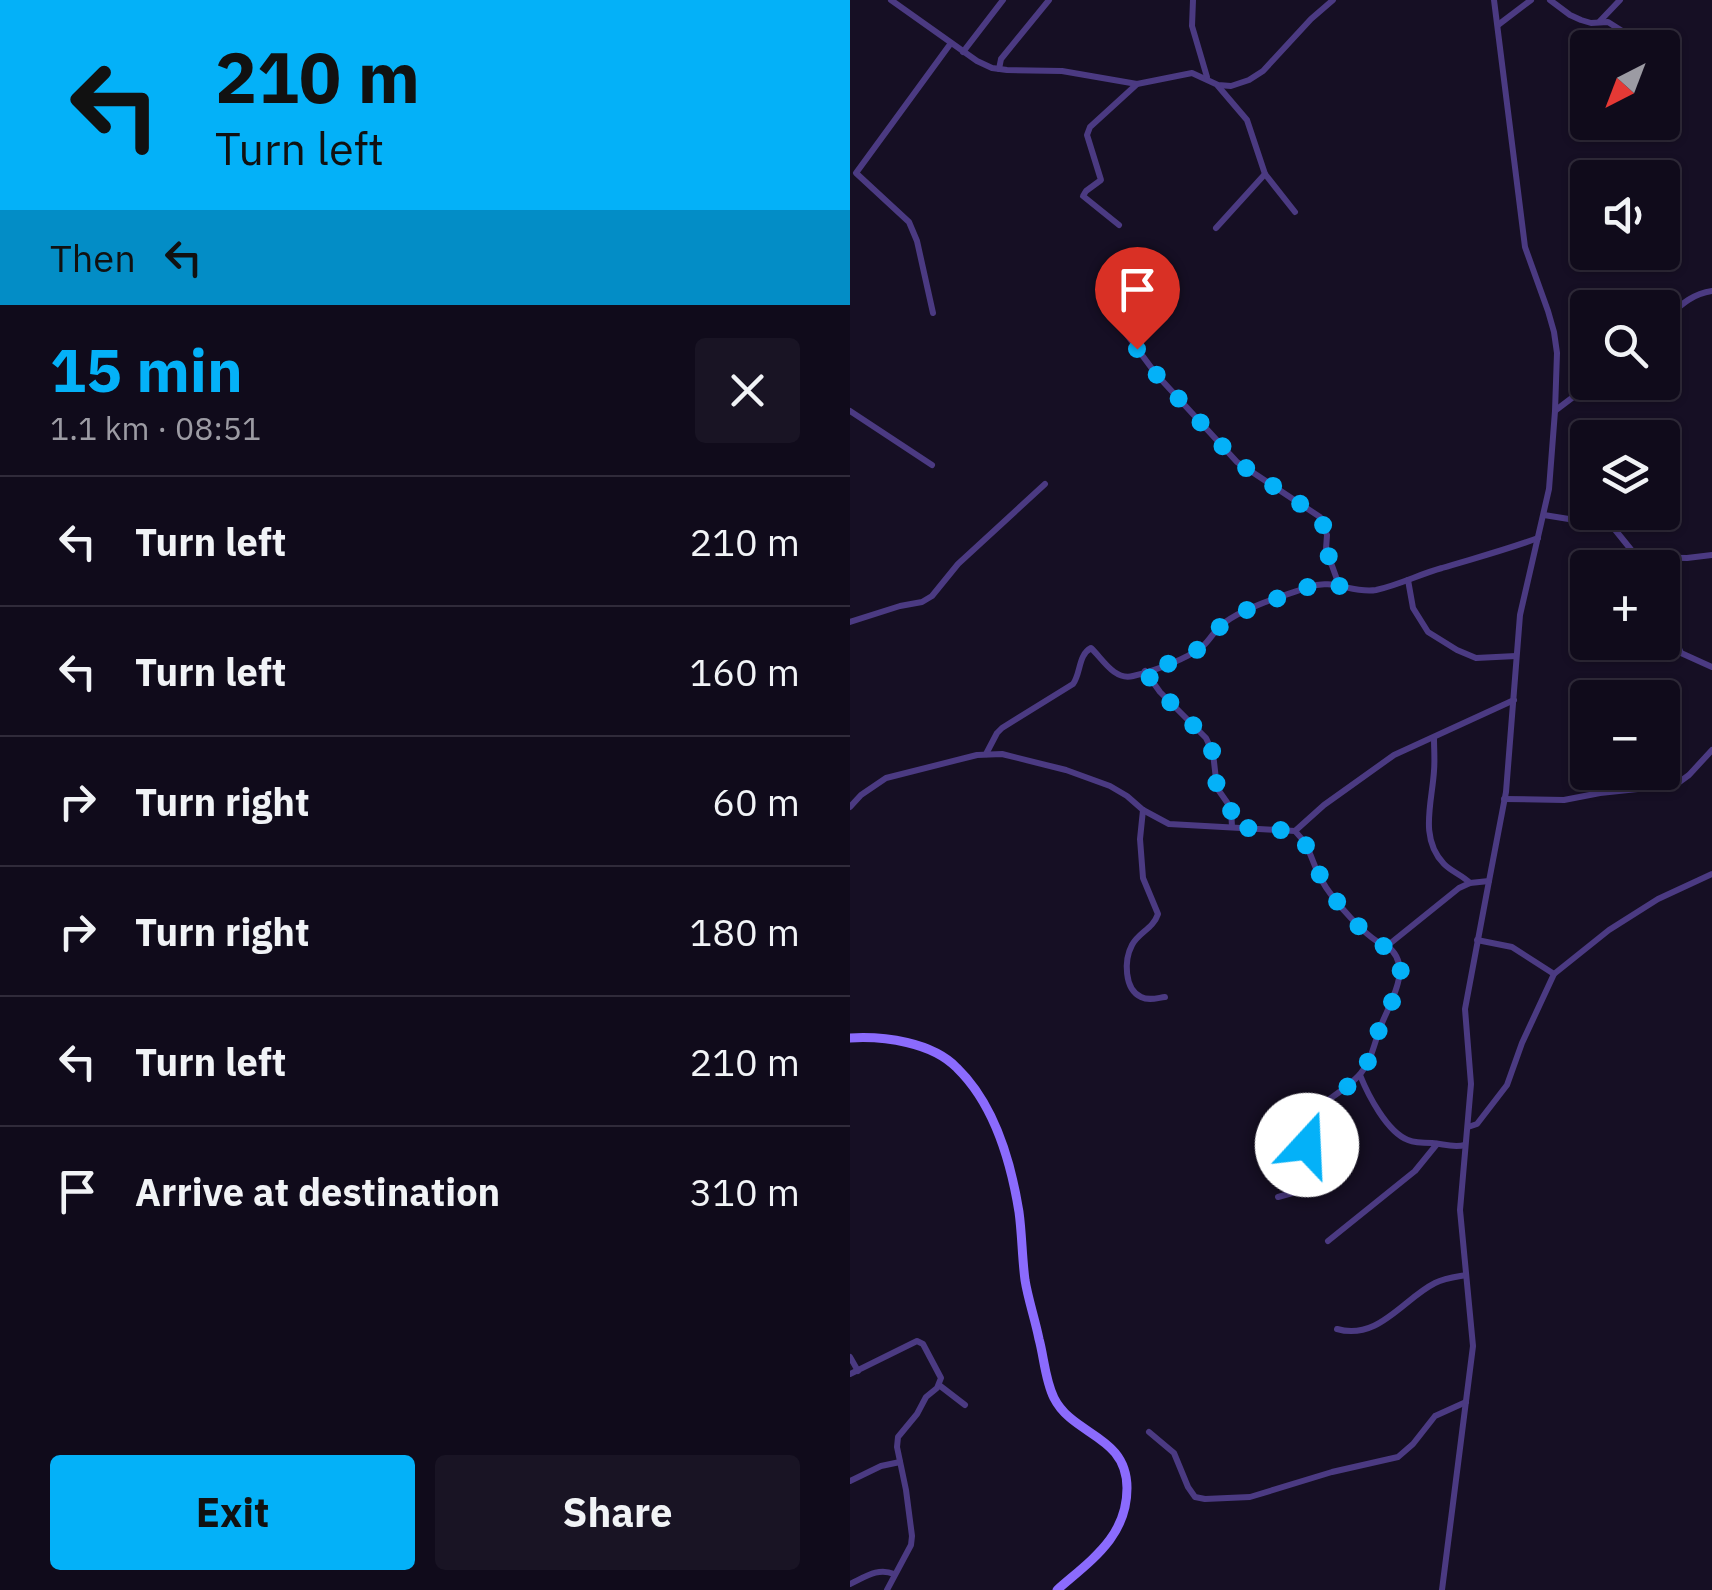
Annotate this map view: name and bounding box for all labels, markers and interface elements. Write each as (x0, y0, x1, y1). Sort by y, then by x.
north arrow (1570, 30, 1680, 140)
map controls (1570, 30, 1680, 790)
text: 210 m (215, 31, 420, 122)
icon: left (50, 40, 180, 170)
text: Turn left (215, 119, 384, 177)
button: sound (1570, 160, 1680, 270)
icon: left (156, 230, 211, 285)
text: Then (50, 233, 136, 282)
pin (1095, 247, 1180, 350)
icon: arrive (1110, 262, 1165, 317)
button: search (1570, 290, 1680, 400)
text: 15 min (50, 330, 243, 409)
button: close (695, 338, 800, 443)
text: 1.1 km · 08:51 (50, 407, 261, 449)
button: layers (1570, 420, 1680, 530)
icon: left (50, 514, 105, 569)
text: Turn left (135, 517, 286, 566)
text: 210 m (689, 517, 800, 566)
button: + (1570, 550, 1680, 660)
icon: left (50, 644, 105, 699)
text: Turn left (135, 647, 286, 696)
text: 160 m (689, 647, 800, 696)
button: − (1570, 680, 1680, 790)
icon: right (50, 774, 105, 829)
text: Turn right (135, 777, 310, 826)
text: 60 m (712, 777, 800, 826)
icon: right (50, 904, 105, 959)
text: Turn right (135, 907, 310, 956)
text: 180 m (689, 907, 800, 956)
icon: left (50, 1034, 105, 1089)
text: Turn left (135, 1037, 286, 1086)
text: 210 m (689, 1037, 800, 1086)
position arrow (1255, 1093, 1359, 1197)
icon: arrive (50, 1164, 105, 1219)
text: Arrive at destination (135, 1167, 500, 1216)
text: 310 m (689, 1167, 800, 1216)
button: Exit (50, 1455, 415, 1570)
button: Share (435, 1455, 800, 1570)

